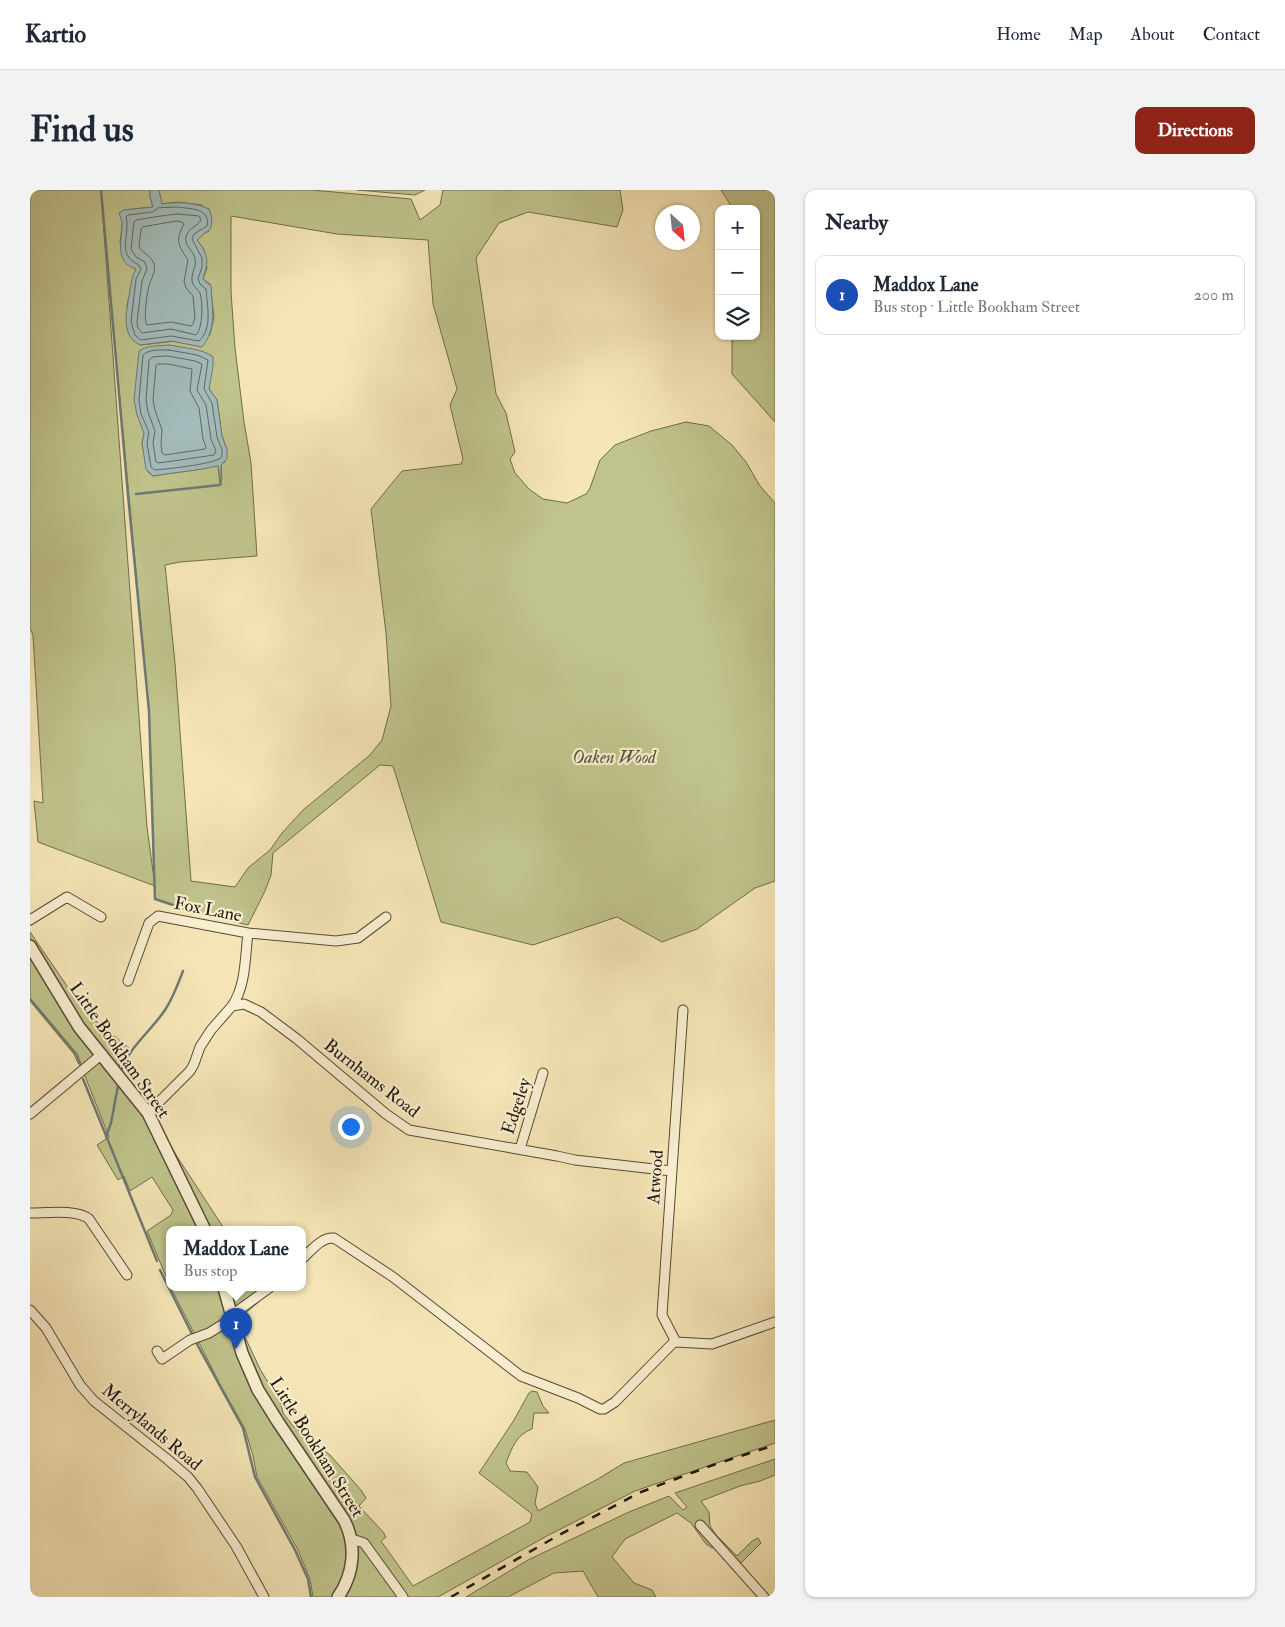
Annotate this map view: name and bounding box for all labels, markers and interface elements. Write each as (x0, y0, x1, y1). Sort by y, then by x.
text: Kartio (25, 19, 86, 50)
text: Home (996, 23, 1041, 46)
text: Map (1069, 23, 1103, 46)
text: About (1131, 23, 1175, 46)
text: Contact (1203, 23, 1260, 46)
button: Directions (1135, 107, 1255, 154)
text: Find us (30, 108, 134, 152)
north arrow (655, 205, 700, 250)
map controls (715, 205, 760, 340)
button: + (715, 205, 760, 250)
text: Nearby (825, 209, 888, 236)
button: − (715, 250, 760, 295)
text: Maddox Lane (873, 273, 979, 297)
text: 1 (839, 285, 845, 305)
text: 200 m (1194, 285, 1234, 305)
button: layers (715, 295, 760, 340)
text: Bus stop · Little Bookham Street (873, 297, 1080, 317)
park label: Oaken Wood (572, 746, 657, 769)
street label: Fox Lane (172, 892, 244, 927)
street label: Little Bookham Street (64, 978, 175, 1123)
street label: Burnhams Road (319, 1034, 424, 1123)
street label: Edgeley (497, 1074, 537, 1137)
your location (338, 1114, 364, 1140)
street label: Atwood (642, 1149, 669, 1206)
popup (166, 1226, 306, 1291)
text: Maddox Lane (183, 1237, 289, 1261)
text: Bus stop (183, 1261, 237, 1281)
pin: 1 (220, 1308, 252, 1349)
street label: Little Bookham Street (264, 1373, 369, 1522)
street label: Merrylands Road (97, 1379, 207, 1476)

